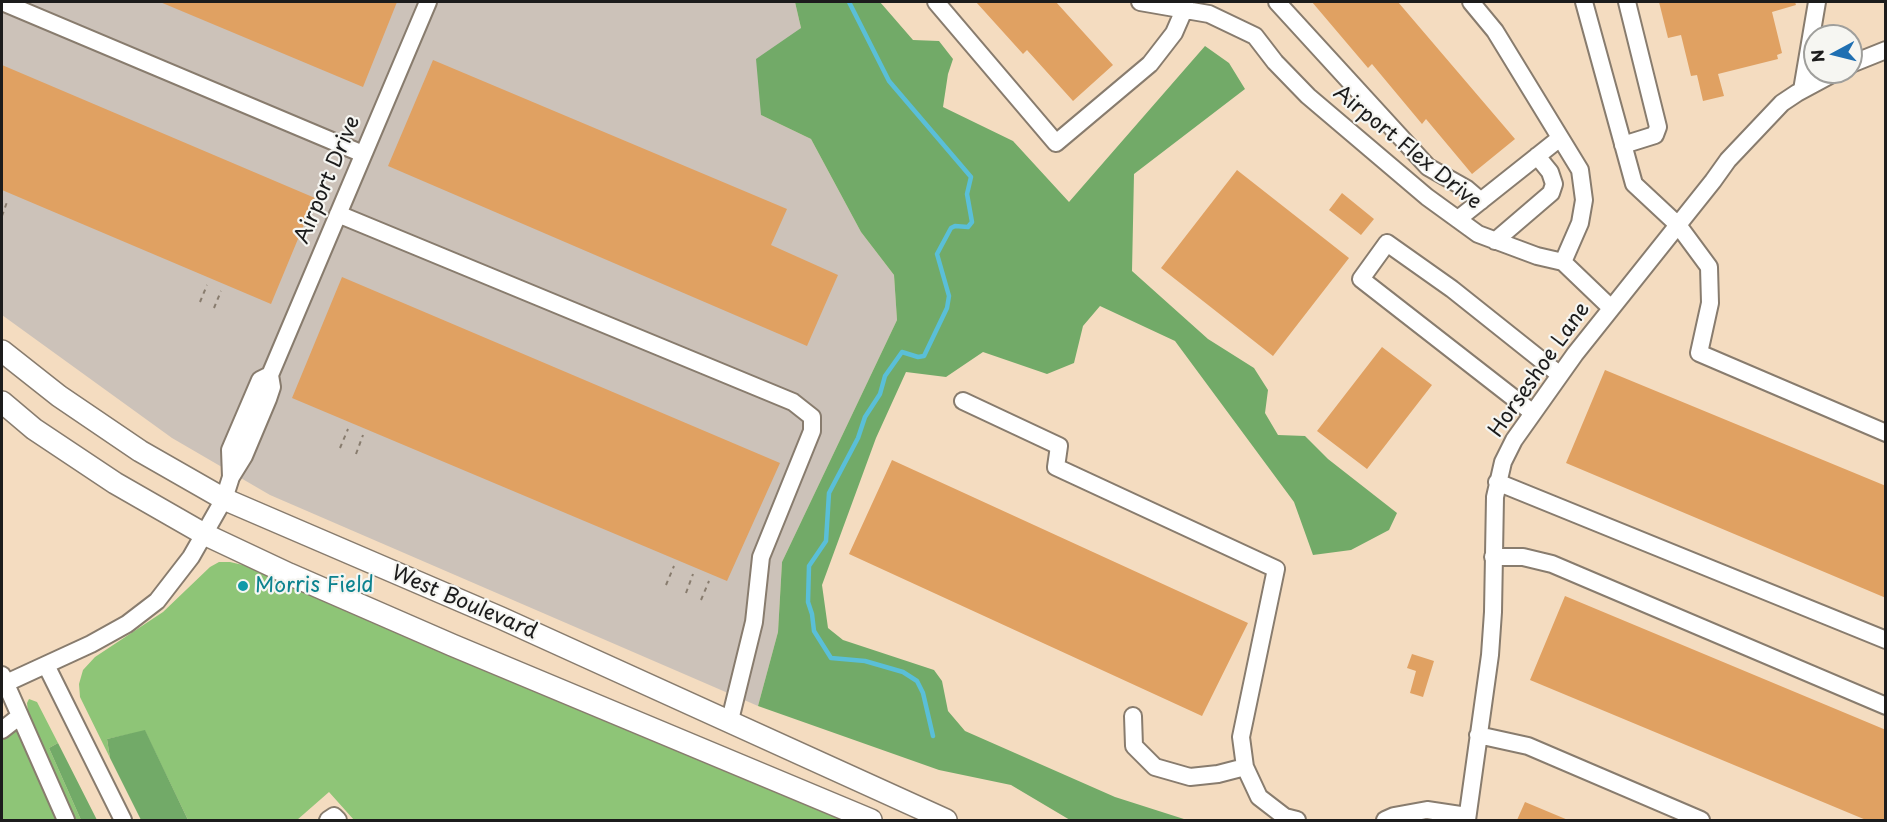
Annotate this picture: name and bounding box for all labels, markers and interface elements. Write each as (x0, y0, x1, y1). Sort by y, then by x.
north arrow (1803, 24, 1863, 84)
text: N (1804, 48, 1830, 64)
street label: Airport Flex Drive (1328, 81, 1486, 215)
street label: Airport Drive (290, 112, 366, 248)
street label: Horseshoe Lane (1484, 298, 1596, 442)
street label: West Boulevard (387, 561, 541, 645)
place label: Morris Field (255, 573, 374, 599)
marker: Morris Field (236, 579, 250, 593)

